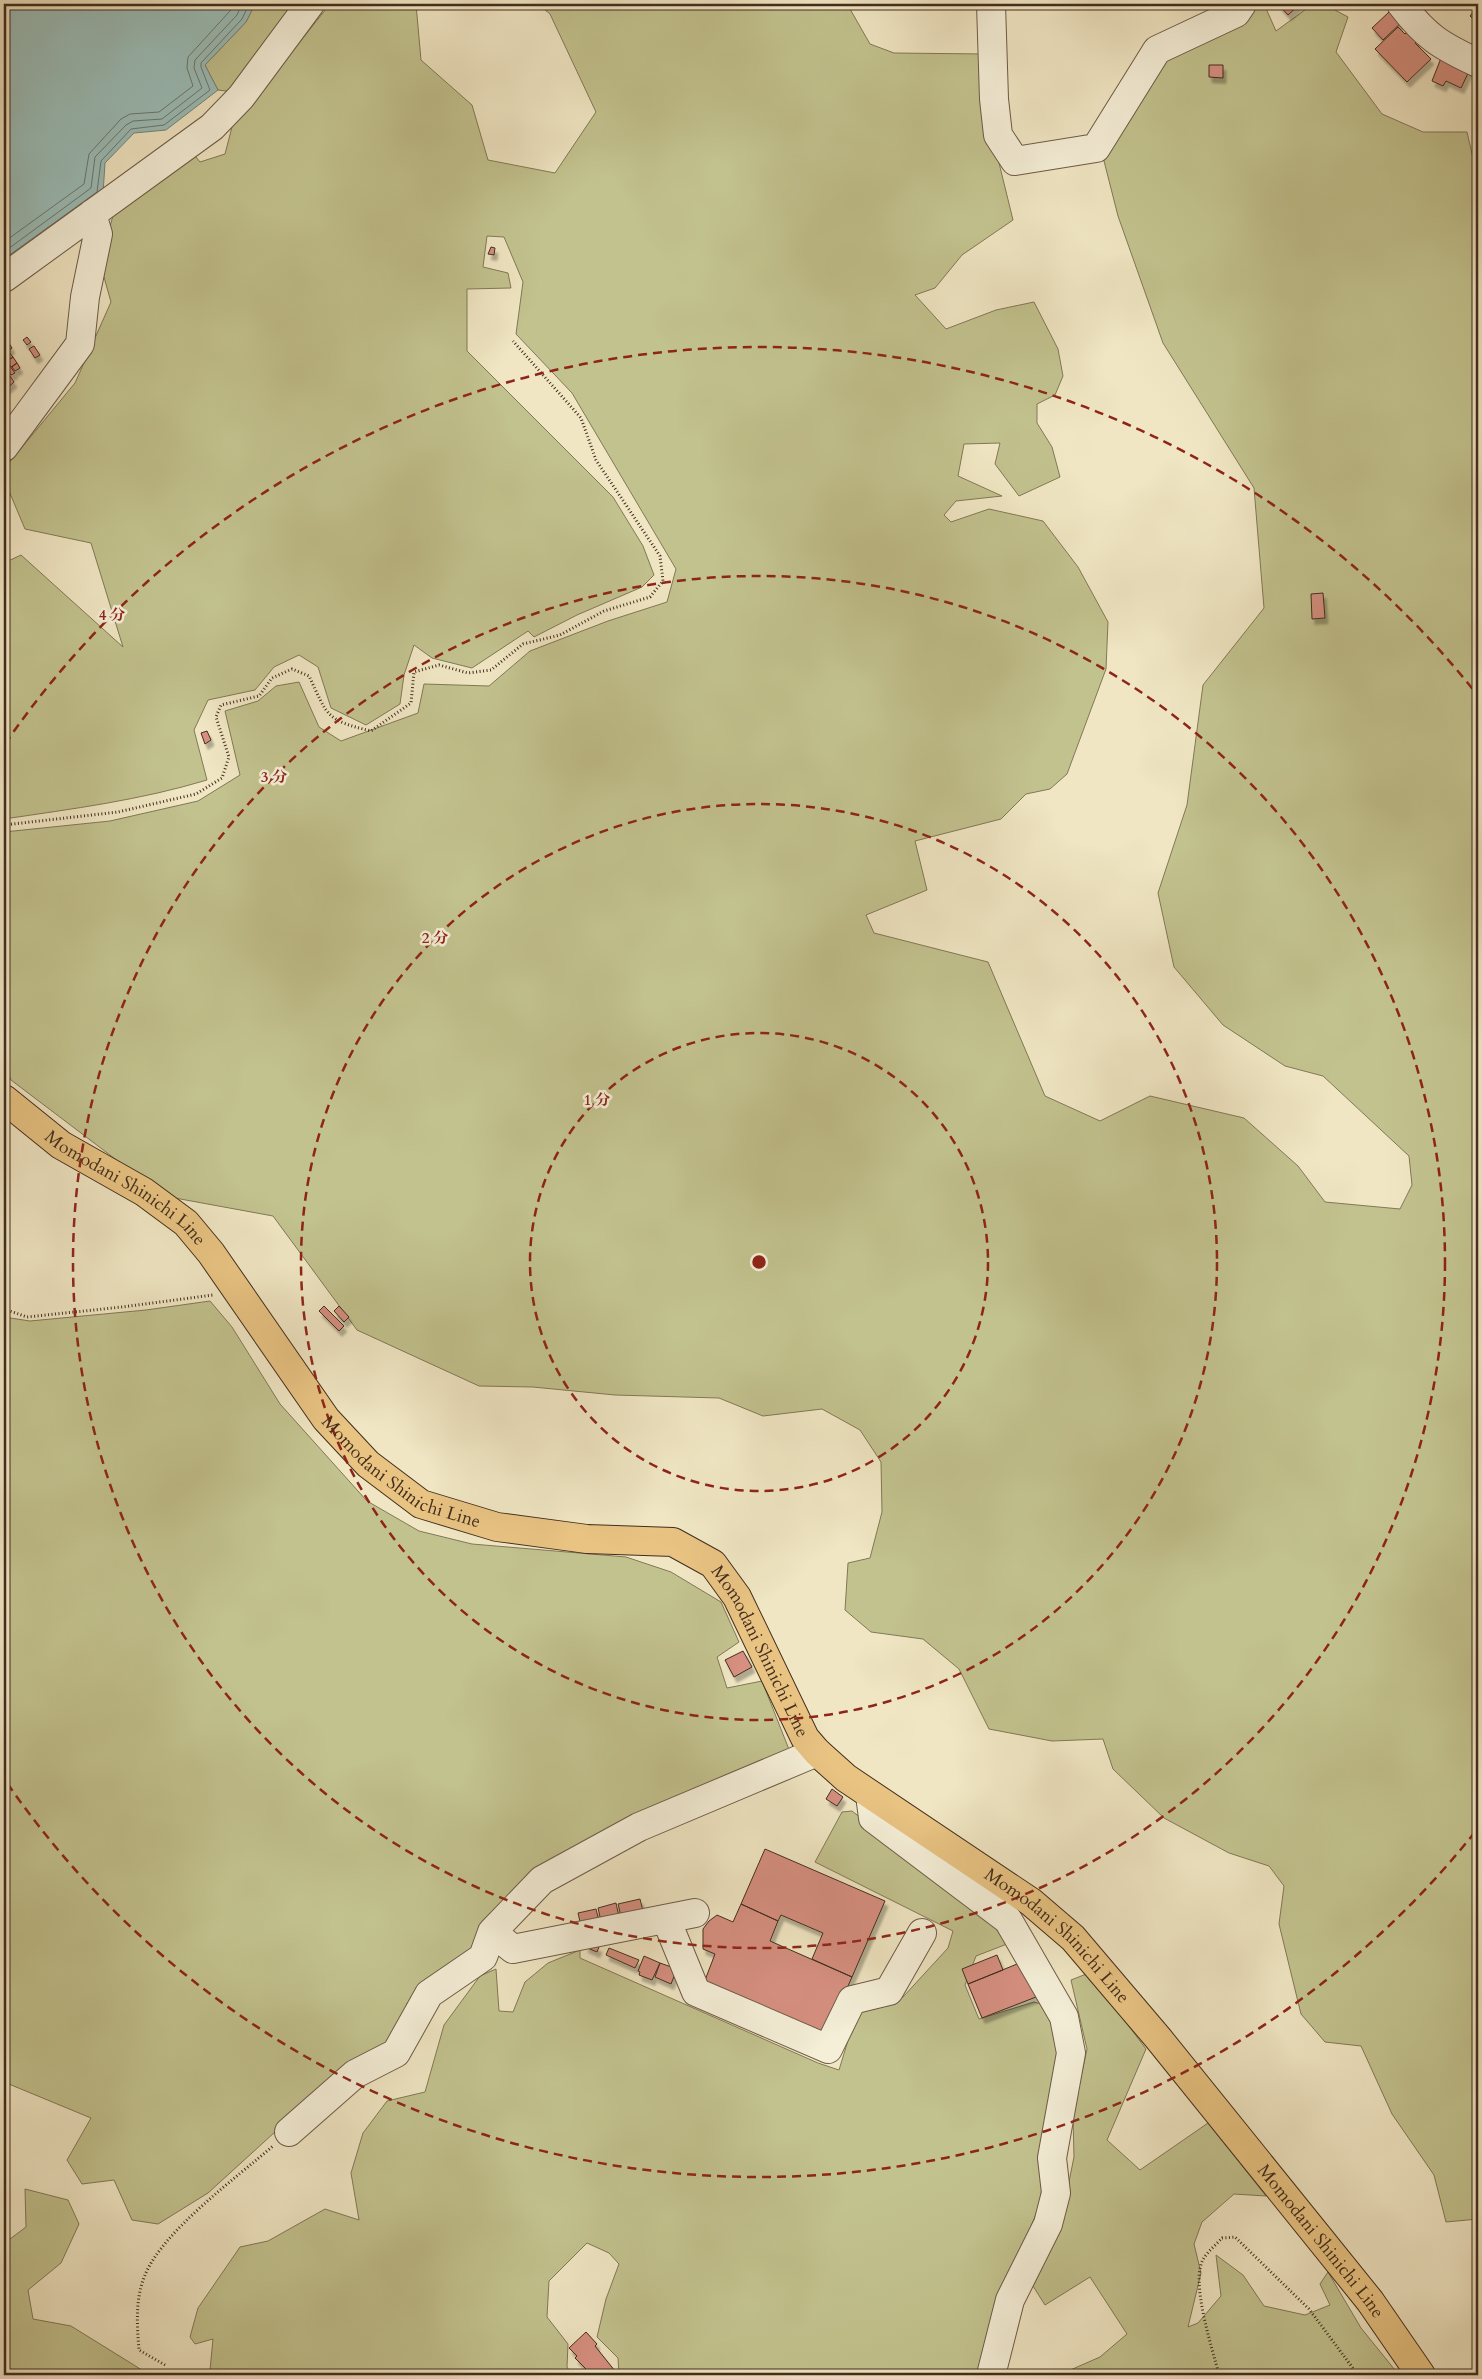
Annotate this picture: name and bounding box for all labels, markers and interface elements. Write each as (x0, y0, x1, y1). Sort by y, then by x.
text: 4 分 (99, 605, 125, 625)
text: 3 分 (261, 767, 287, 787)
text: 2 分 (422, 928, 448, 948)
text: 1 分 (584, 1090, 610, 1110)
street label: Momodani Shinichi Line (39, 1125, 212, 1251)
centre of rings (750, 1253, 768, 1271)
street label: Momodani Shinichi Line (316, 1410, 483, 1534)
street label: Momodani Shinichi Line (705, 1560, 815, 1741)
street label: Momodani Shinichi Line (979, 1862, 1135, 2009)
street label: Momodani Shinichi Line (1251, 2159, 1390, 2323)

